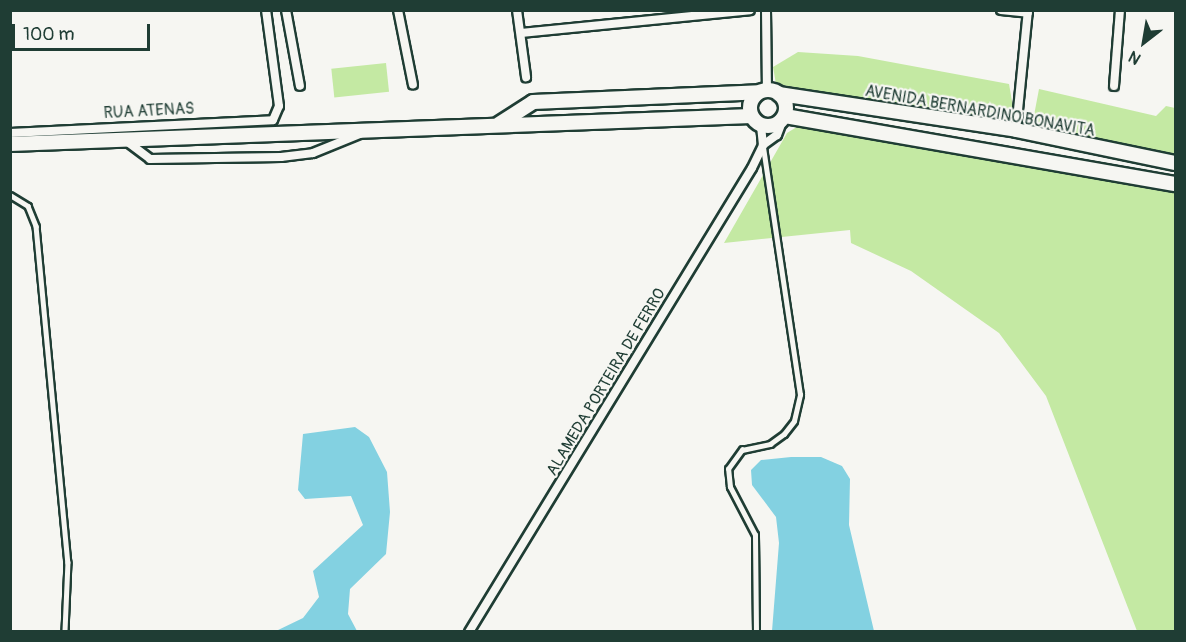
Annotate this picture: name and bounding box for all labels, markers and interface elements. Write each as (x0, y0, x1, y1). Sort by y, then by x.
scale bar (15, 12, 153, 50)
north arrow (1114, 12, 1174, 72)
text: 100 m (23, 23, 75, 46)
text: N (1125, 46, 1145, 69)
street label: AVENIDA BERNARDINO BONAVITA (864, 81, 1096, 141)
street label: RUA ATENAS (103, 99, 195, 123)
street label: ALAMEDA PORTEIRA DE FERRO (542, 285, 670, 479)

